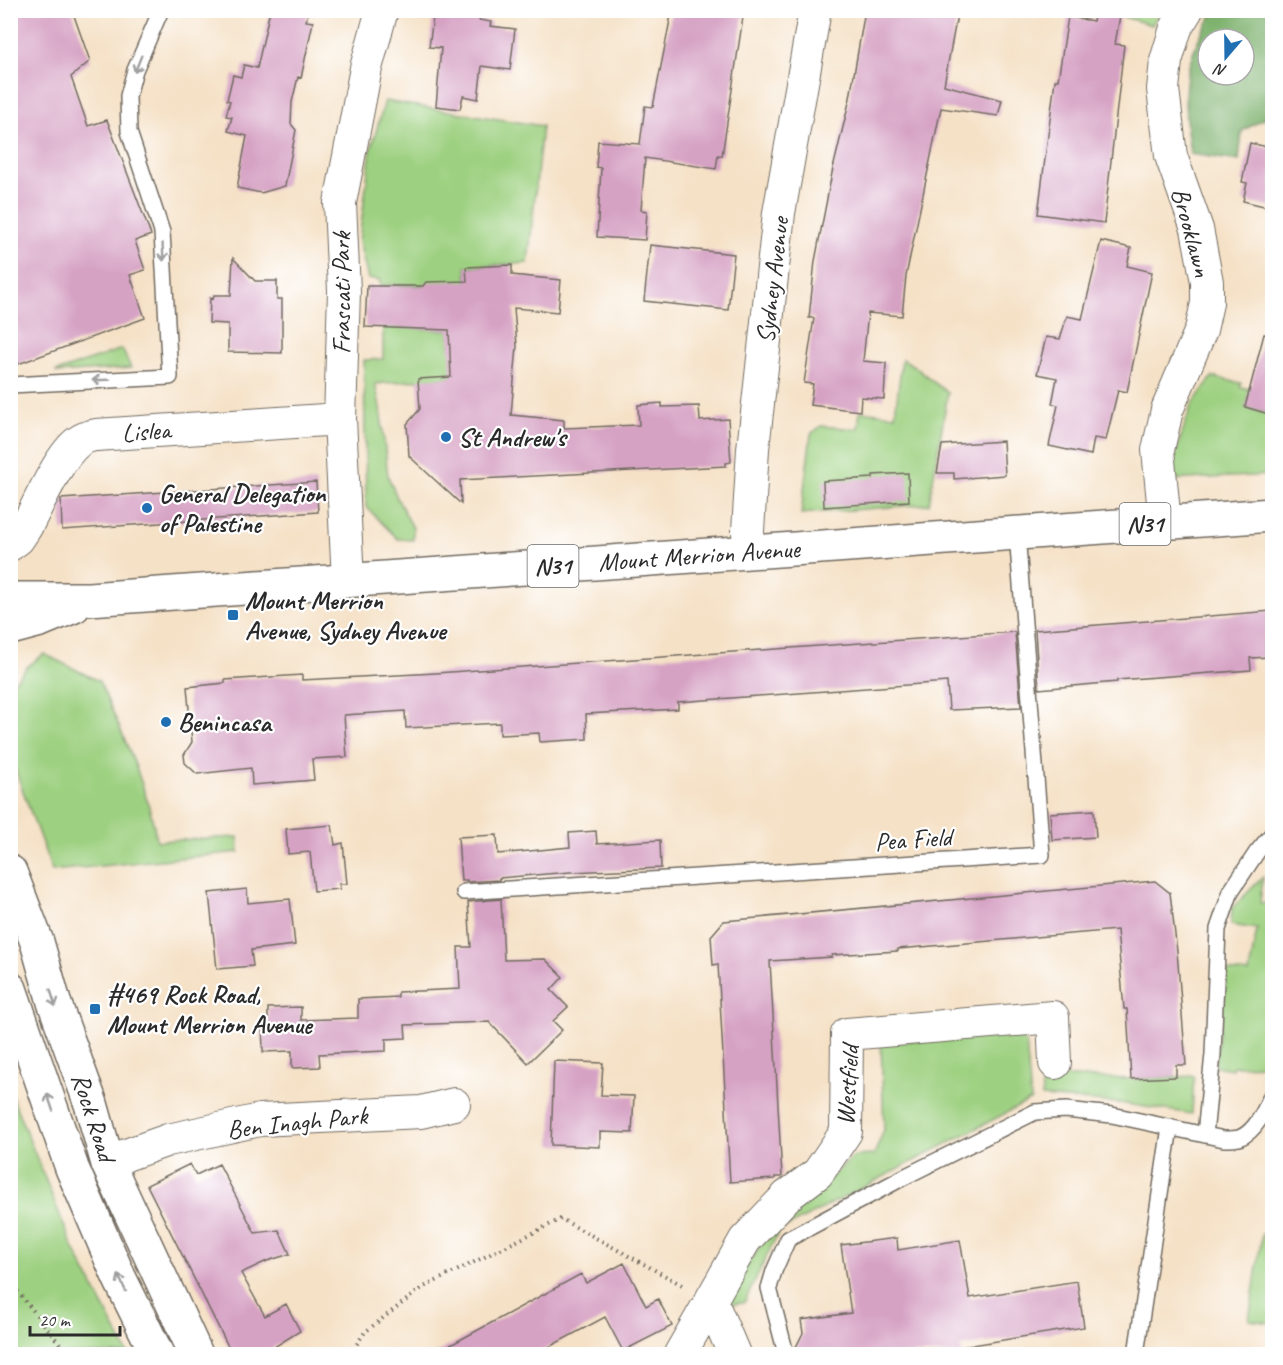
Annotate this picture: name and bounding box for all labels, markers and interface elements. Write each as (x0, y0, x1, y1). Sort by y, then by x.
north arrow (1196, 27, 1256, 87)
one-way arrow (132, 54, 143, 73)
text: N (1210, 58, 1229, 81)
street label: Brooklawn (1164, 184, 1219, 281)
street label: Sydney Avenue (748, 213, 797, 345)
street label: Frascati Park (325, 229, 358, 354)
one-way arrow (158, 242, 169, 262)
one-way arrow (91, 375, 111, 386)
street label: Lislea (121, 413, 174, 450)
place label: St Andrew's (458, 421, 568, 454)
marker: St Andrew's (439, 430, 453, 444)
place label: General Delegation of Palestine (159, 477, 327, 540)
marker: General Delegation of Palestine (140, 501, 154, 515)
road number: N31 (1120, 503, 1170, 545)
street label: Mount Merrion Avenue (597, 532, 802, 579)
road number: N31 (528, 545, 578, 587)
place label: Mount Merrion Avenue, Sydney Avenue (245, 584, 448, 647)
marker: Mount Merrion Avenue, Sydney Avenue (226, 608, 240, 622)
place label: Benincasa (178, 706, 273, 739)
marker: Benincasa (159, 715, 173, 729)
street label: Pea Field (873, 820, 956, 859)
place label: #469 Rock Road, Mount Merrion Avenue (107, 978, 314, 1041)
one-way arrow (48, 988, 59, 1007)
marker: #469 Rock Road, Mount Merrion Avenue (88, 1002, 102, 1016)
street label: Westfield (828, 1040, 867, 1126)
street label: Rock Road (64, 1069, 124, 1169)
one-way arrow (43, 1093, 54, 1112)
street label: Ben Inagh Park (225, 1098, 371, 1146)
one-way arrow (116, 1274, 128, 1292)
scale bar (30, 1299, 120, 1337)
text: 20 m (39, 1309, 72, 1331)

